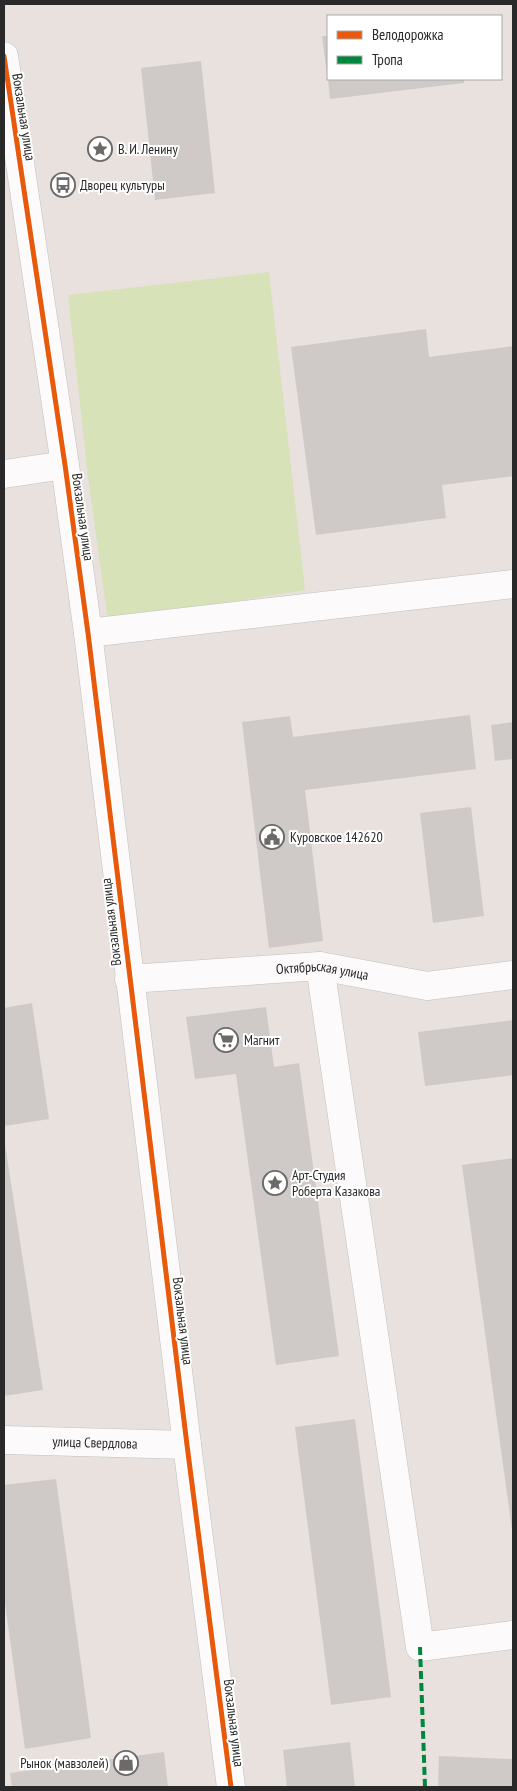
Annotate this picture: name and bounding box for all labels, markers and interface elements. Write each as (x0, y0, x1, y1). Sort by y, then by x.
legend (327, 15, 502, 80)
text: Велодорожка (372, 25, 443, 44)
text: Тропа (372, 50, 403, 69)
street label: Вокзальная улица (8, 72, 40, 162)
place icon: В. И. Ленину (87, 136, 113, 162)
place label: В. И. Ленину (118, 140, 178, 158)
bus stop icon: Дворец культуры (50, 172, 76, 198)
place label: Дворец культуры (80, 176, 165, 194)
street label: Вокзальная улица (68, 472, 98, 562)
public building icon: Куровское 142620 (259, 824, 285, 850)
place label: Куровское 142620 (290, 828, 383, 846)
street label: Вокзальная улица (97, 877, 125, 967)
street label: Октябрьская улица (275, 957, 370, 984)
supermarket icon: Магнит (213, 1027, 239, 1053)
place label: Магнит (244, 1031, 280, 1049)
place label: Арт-Студия Роберта Казакова (292, 1166, 380, 1200)
place icon: Арт-Студия Роберта Казакова (262, 1170, 288, 1196)
street label: Вокзальная улица (169, 1276, 197, 1366)
street label: улица Свердлова (52, 1432, 138, 1453)
street label: Вокзальная улица (220, 1678, 248, 1768)
shop icon: Рынок (мавзолей) (113, 1750, 139, 1776)
place label: Рынок (мавзолей) (20, 1754, 109, 1772)

